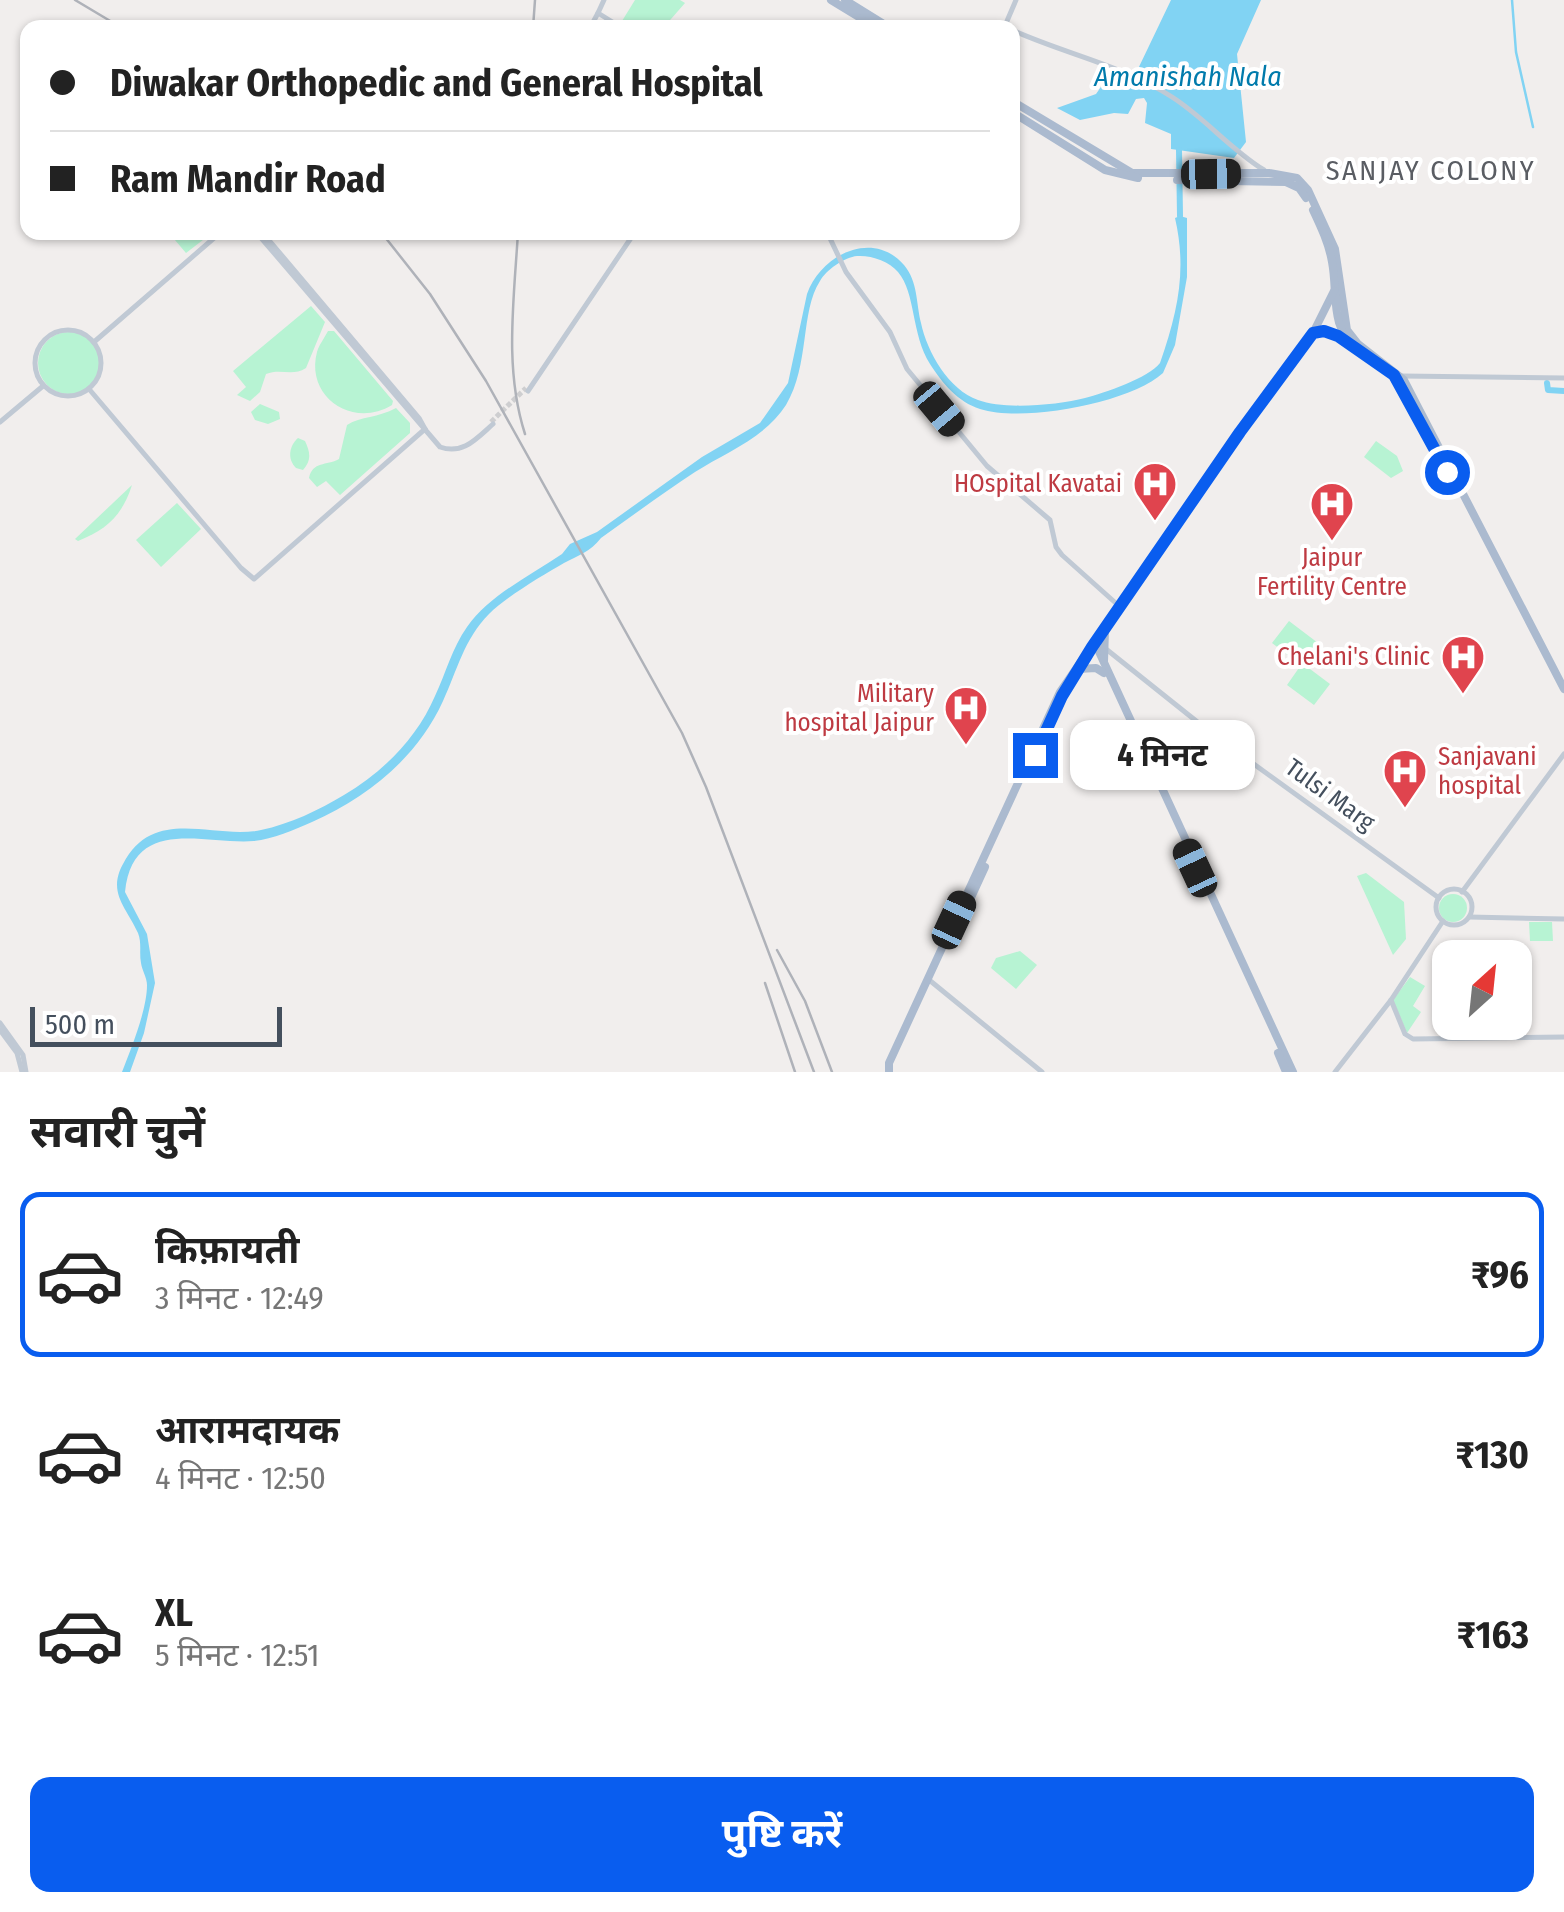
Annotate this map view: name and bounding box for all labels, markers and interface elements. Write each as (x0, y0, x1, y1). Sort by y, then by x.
text: Diwakar Orthopedic and General Hospital (110, 60, 763, 106)
water label: Amanishah Nala (1093, 60, 1282, 93)
district label: SANJAY COLONY (1326, 154, 1536, 187)
text: Ram Mandir Road (110, 156, 386, 202)
car (1181, 158, 1241, 190)
car (908, 376, 970, 442)
route start (1425, 450, 1470, 495)
hospital icon: HOspital Kavatai (1132, 461, 1178, 522)
place label: HOspital Kavatai (954, 469, 1122, 499)
hospital icon: Jaipur Fertility Centre (1309, 481, 1355, 542)
place label: Jaipur Fertility Centre (1257, 543, 1407, 602)
hospital icon: Chelani's Clinic (1440, 634, 1486, 695)
place label: Chelani's Clinic (1277, 642, 1430, 672)
place label: Military hospital Jaipur (784, 679, 934, 738)
hospital icon: Military hospital Jaipur (943, 685, 989, 746)
callout: 4 मिनट (1070, 720, 1255, 790)
route end (1013, 733, 1058, 778)
text: 4 मिनट (1117, 736, 1208, 774)
place label: Sanjavani hospital (1438, 742, 1537, 801)
hospital icon: Sanjavani hospital (1382, 748, 1428, 809)
street label: Tulsi Marg (1279, 753, 1381, 838)
car (1169, 834, 1221, 902)
car (928, 886, 980, 954)
north arrow (1432, 940, 1532, 1040)
map controls (1432, 940, 1532, 1040)
scale bar (30, 1002, 282, 1046)
text: 500 m (45, 1008, 115, 1041)
text: सवारी चुनें (30, 1105, 205, 1159)
text: किफ़ायती (155, 1227, 299, 1273)
icon: car (35, 1230, 125, 1320)
text: ₹96 (1471, 1252, 1529, 1298)
text: 3 मिनट · 12:49 (155, 1279, 324, 1317)
text: आरामदायक (155, 1407, 339, 1453)
icon: car (35, 1410, 125, 1500)
text: ₹130 (1456, 1432, 1529, 1478)
text: 4 मिनट · 12:50 (155, 1459, 326, 1497)
icon: car (35, 1590, 125, 1680)
text: XL (155, 1590, 193, 1636)
text: ₹163 (1457, 1612, 1529, 1658)
text: 5 मिनट · 12:51 (155, 1636, 319, 1674)
button: पुष्टि करें (30, 1777, 1534, 1892)

